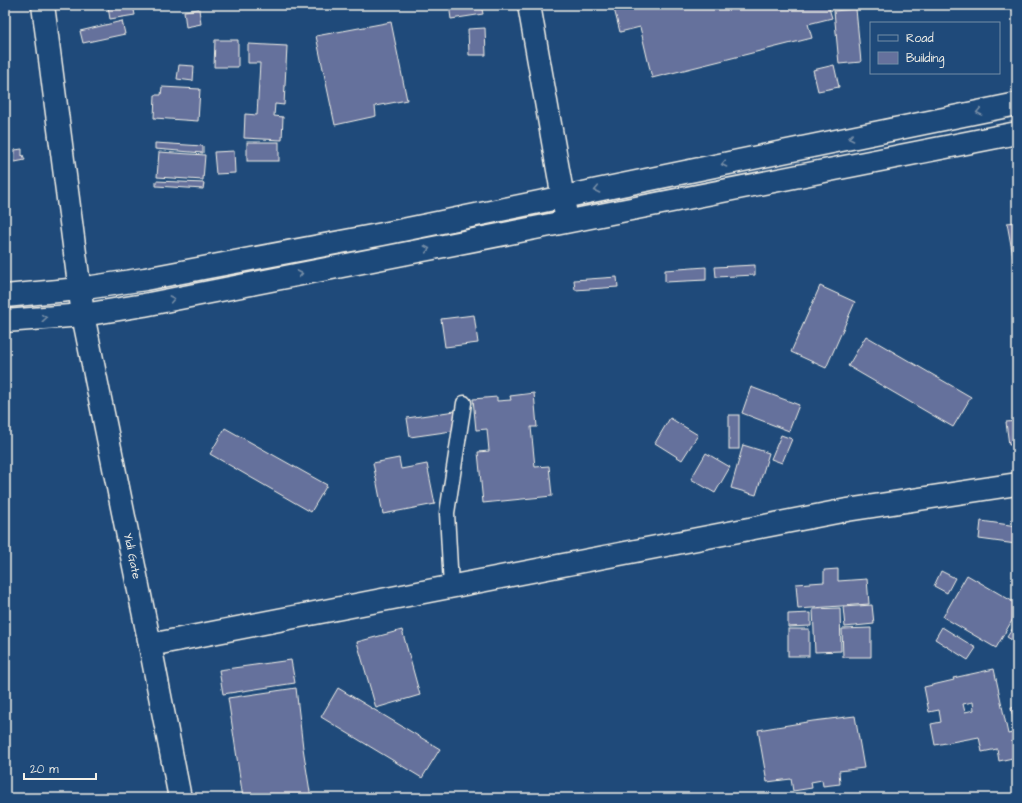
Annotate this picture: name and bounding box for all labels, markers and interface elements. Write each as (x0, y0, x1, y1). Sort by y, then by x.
legend (870, 22, 1000, 74)
text: Road (906, 30, 934, 47)
text: Building (906, 50, 944, 68)
one-way arrow (976, 107, 982, 115)
one-way arrow (848, 133, 855, 141)
one-way arrow (721, 159, 727, 167)
one-way arrow (594, 185, 600, 193)
one-way arrow (424, 245, 431, 253)
one-way arrow (297, 270, 303, 279)
one-way arrow (169, 296, 176, 304)
one-way arrow (41, 314, 47, 323)
street label: Yidi Gate (119, 531, 145, 581)
scale bar (24, 755, 96, 781)
text: 20 m (30, 761, 59, 778)

